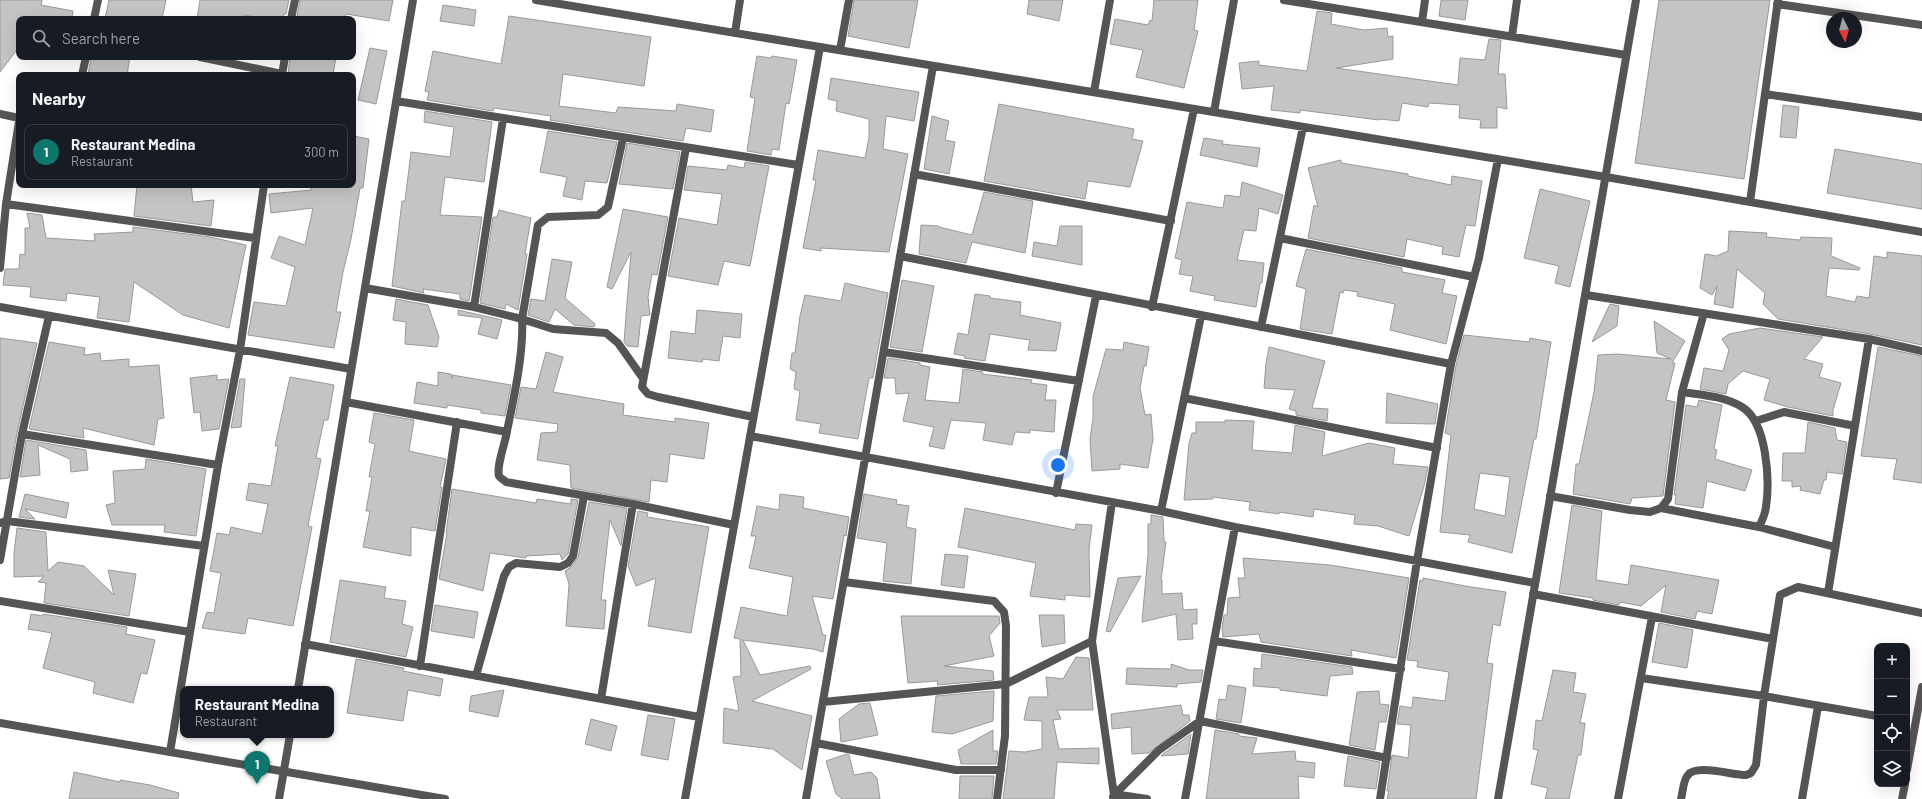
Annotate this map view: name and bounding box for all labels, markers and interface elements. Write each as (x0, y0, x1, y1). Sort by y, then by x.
north arrow (1826, 12, 1862, 48)
search box (16, 16, 356, 60)
icon: search (30, 27, 52, 49)
text: Search here (62, 29, 140, 47)
text: Nearby (32, 88, 86, 108)
text: Restaurant Medina (71, 135, 195, 153)
text: 1 (44, 144, 48, 160)
text: 300 m (304, 144, 339, 160)
text: Restaurant (71, 153, 133, 169)
your location (1048, 455, 1068, 475)
map controls (1874, 643, 1910, 787)
button: + (1874, 643, 1910, 679)
button: − (1874, 679, 1910, 715)
popup (180, 686, 334, 738)
text: Restaurant Medina (195, 695, 319, 713)
text: Restaurant (195, 713, 257, 729)
button: locate (1874, 715, 1910, 751)
pin: 1 (244, 751, 270, 784)
button: layers (1874, 751, 1910, 787)

